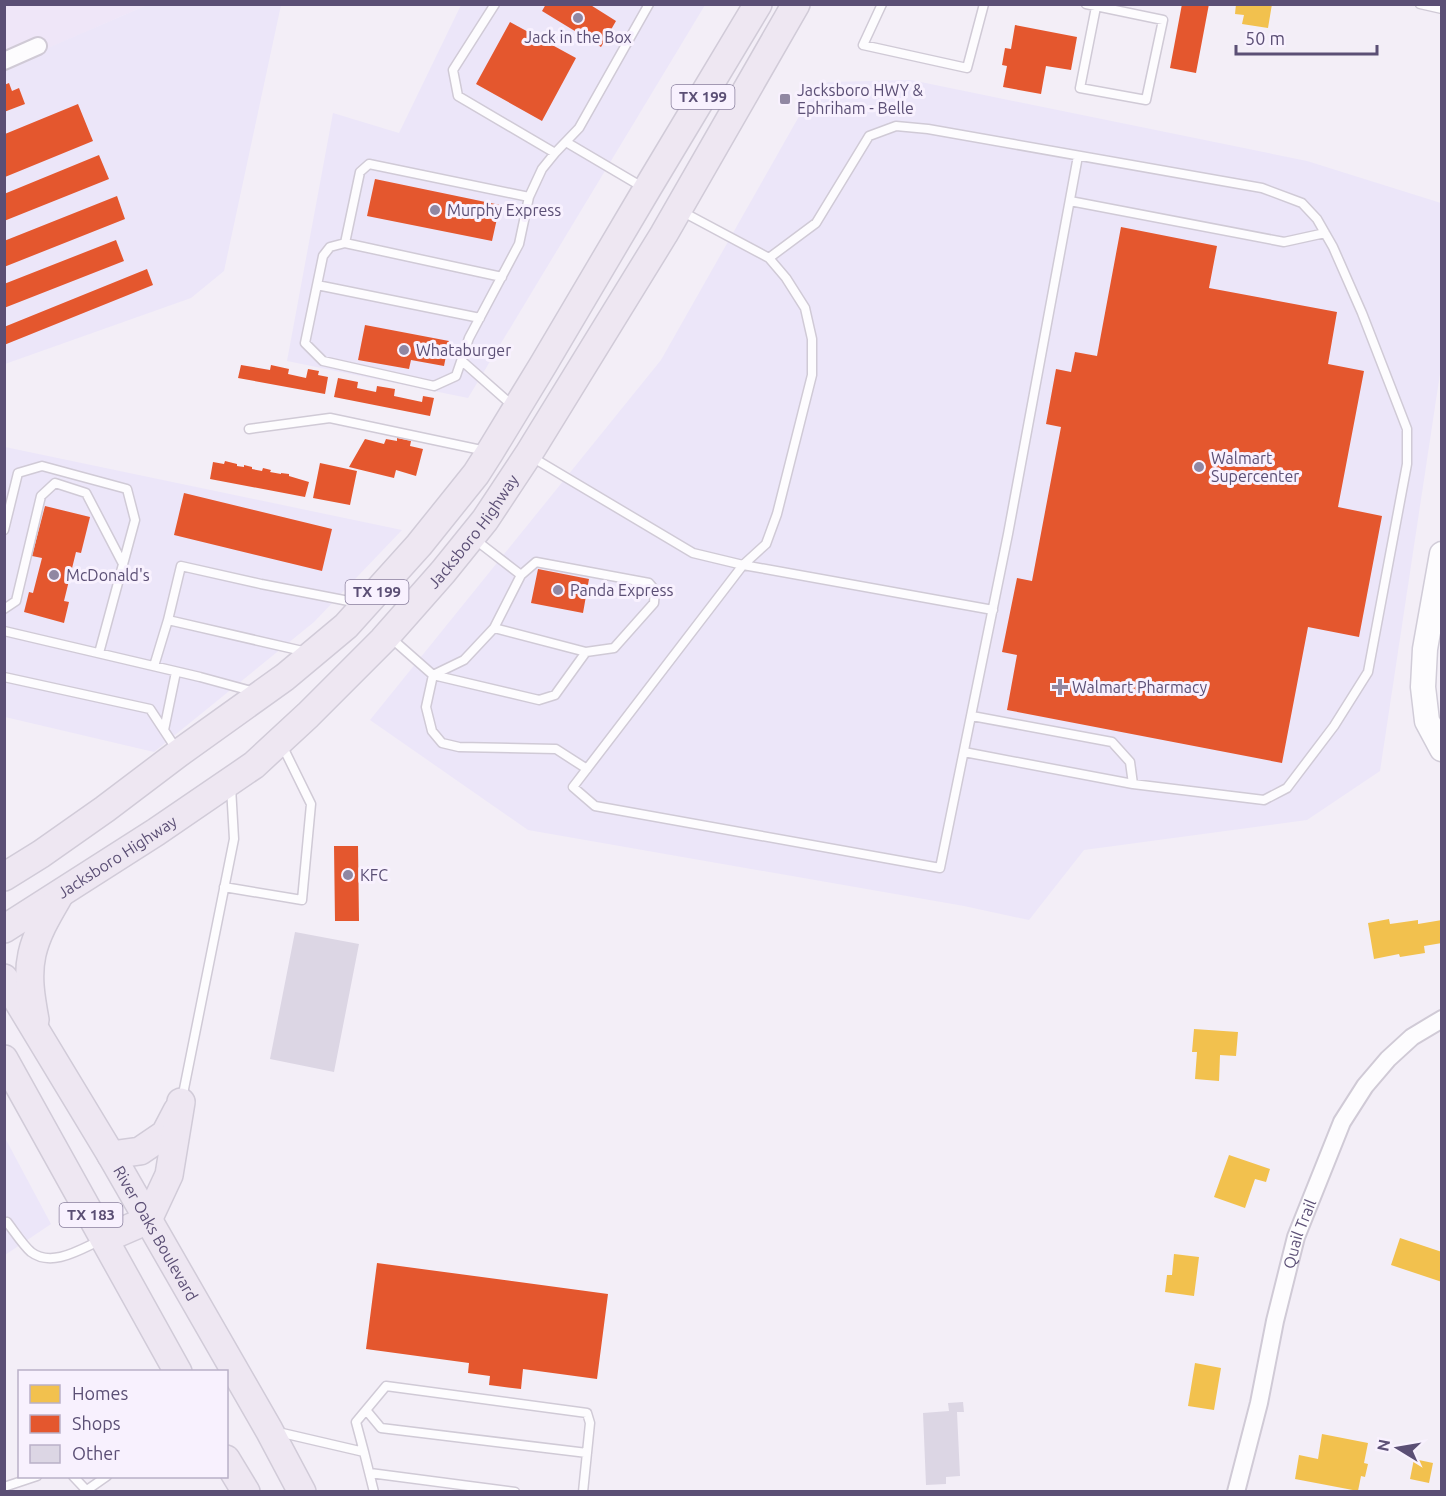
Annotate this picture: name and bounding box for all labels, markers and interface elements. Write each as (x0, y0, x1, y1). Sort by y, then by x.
marker: Jack in the Box (571, 11, 585, 25)
scale bar (1236, 18, 1377, 56)
place label: Jack in the Box (524, 28, 632, 46)
text: 50 m (1245, 28, 1285, 48)
place label: Jacksboro HWY & Ephriham - Belle (797, 81, 924, 117)
road number: TX 199 (672, 85, 734, 109)
marker: Jacksboro HWY & Ephriham - Belle (778, 92, 792, 106)
place label: Murphy Express (447, 201, 561, 219)
marker: Murphy Express (428, 203, 442, 217)
place label: Whataburger (416, 341, 511, 359)
marker: Whataburger (397, 343, 411, 357)
place label: Walmart Supercenter (1211, 449, 1299, 485)
marker: Walmart Supercenter (1192, 460, 1206, 474)
street label: Jacksboro Highway (424, 471, 522, 592)
place label: McDonald's (66, 566, 150, 584)
marker: McDonald's (47, 568, 61, 582)
road number: TX 199 (346, 580, 409, 604)
place label: Panda Express (570, 581, 673, 599)
marker: Panda Express (551, 583, 565, 597)
place label: Walmart Pharmacy (1072, 678, 1208, 696)
marker: Walmart Pharmacy (1053, 680, 1067, 694)
street label: Jacksboro Highway (54, 812, 180, 902)
place label: KFC (360, 866, 388, 884)
marker: KFC (341, 868, 355, 882)
street label: River Oaks Boulevard (110, 1162, 202, 1304)
street label: Quail Trail (1279, 1196, 1319, 1270)
road number: TX 183 (60, 1203, 122, 1227)
legend (18, 1370, 228, 1478)
text: Homes (72, 1383, 129, 1403)
text: Shops (72, 1413, 121, 1433)
north arrow (1368, 1418, 1428, 1478)
text: N (1373, 1438, 1393, 1453)
text: Other (72, 1443, 120, 1463)

